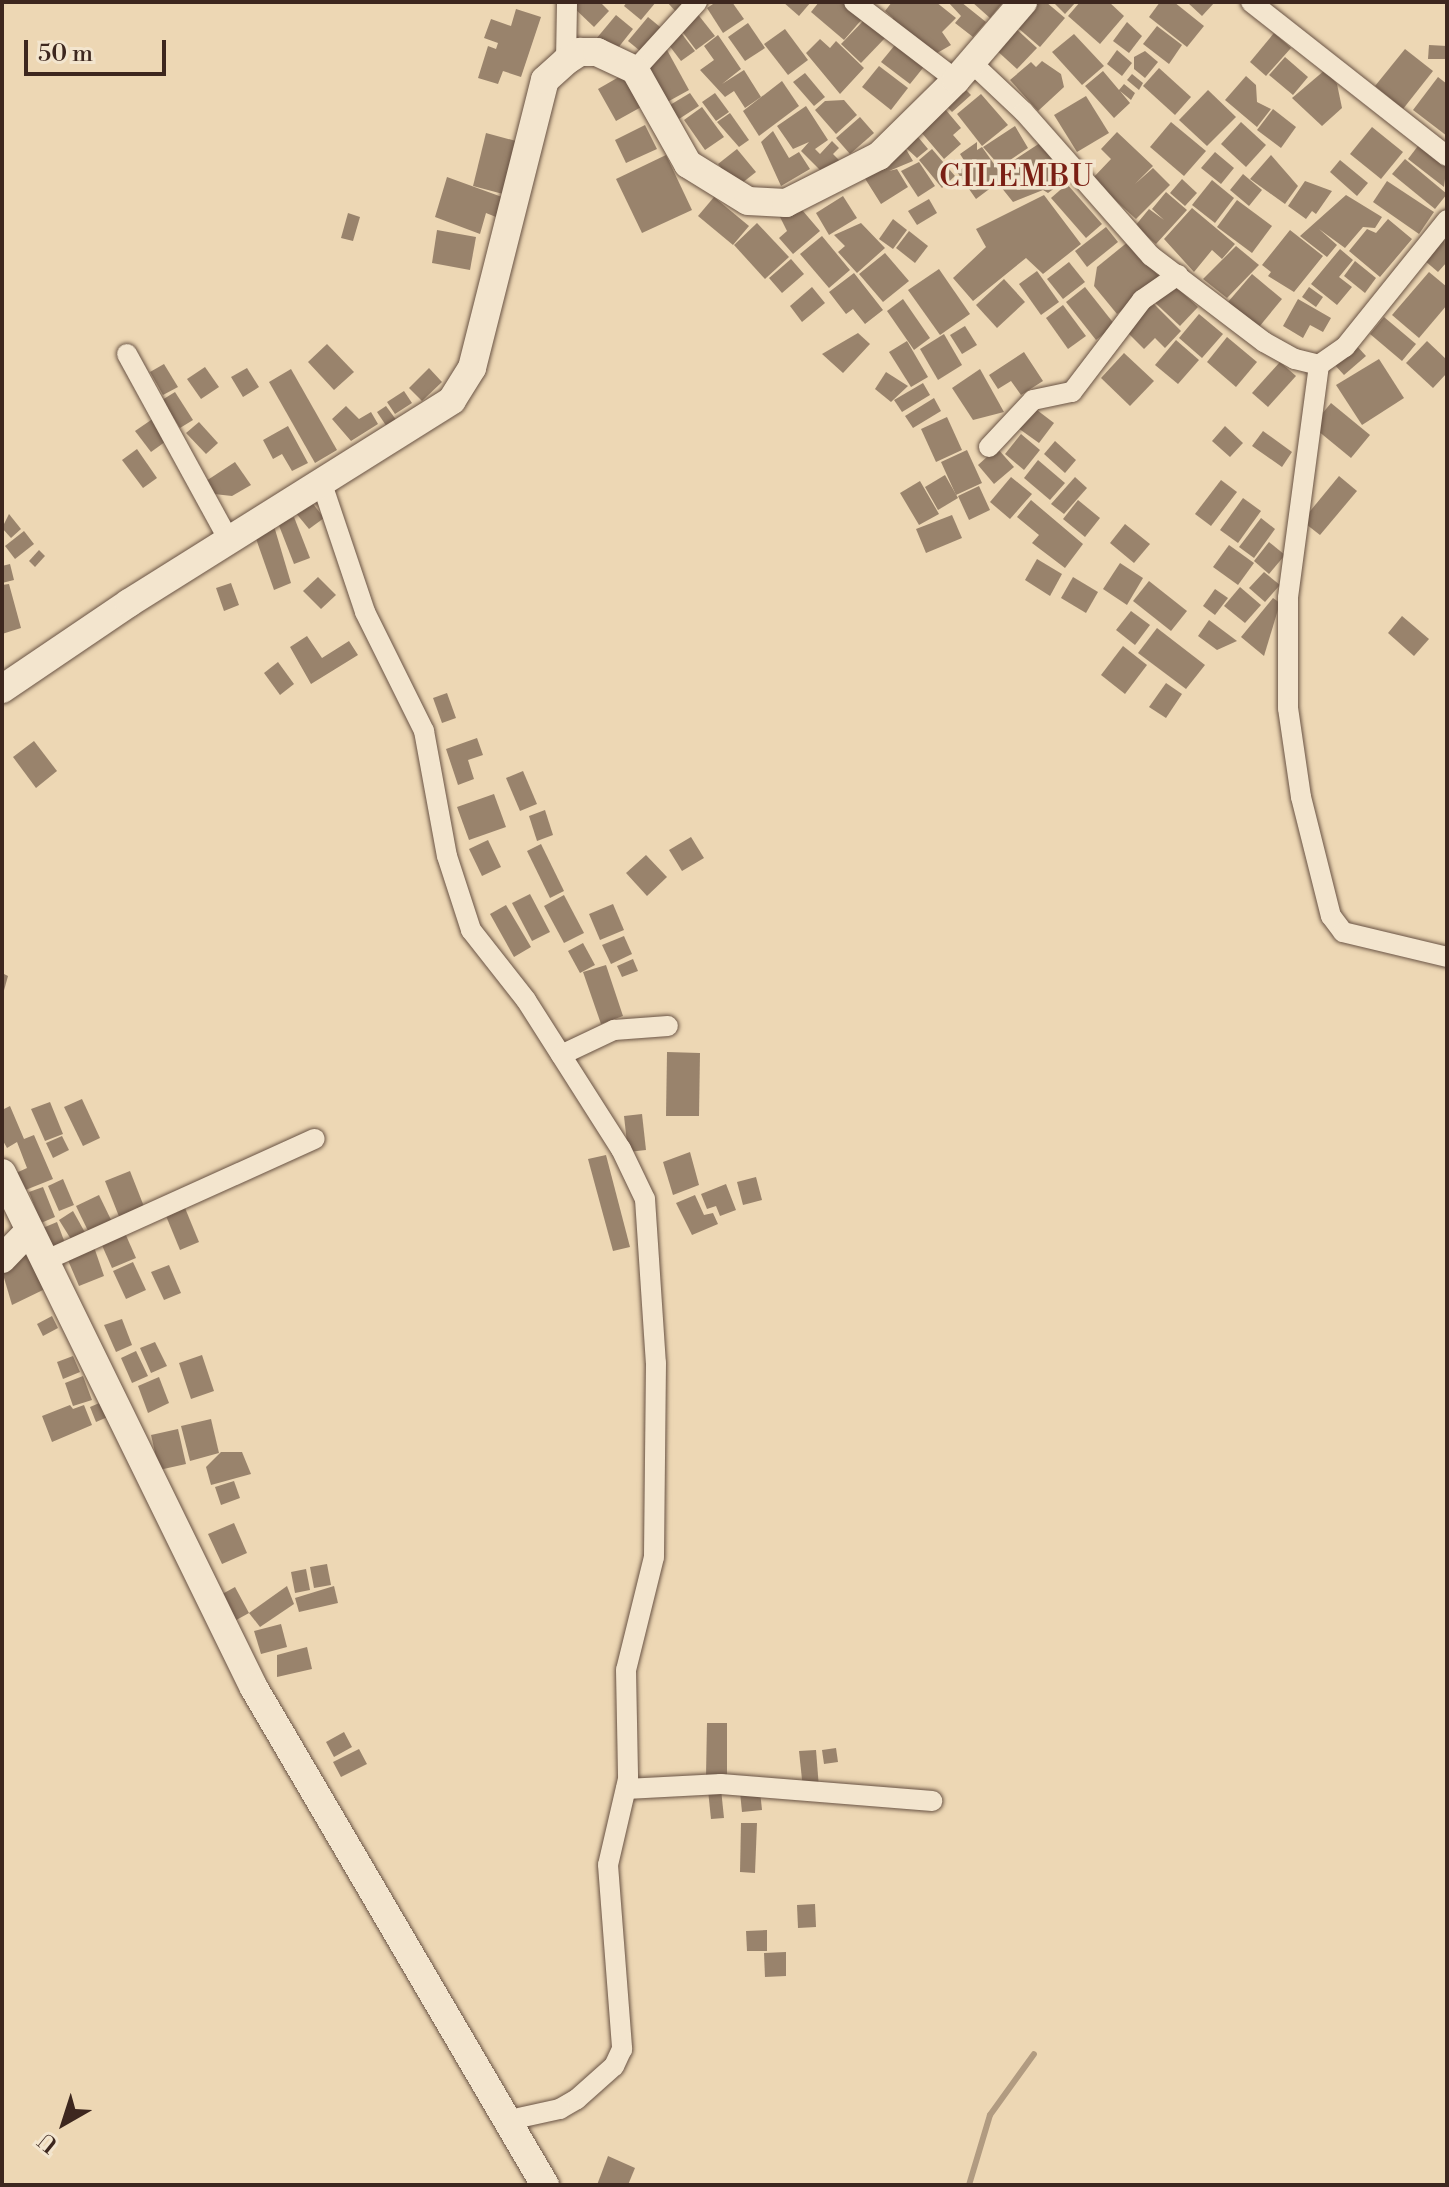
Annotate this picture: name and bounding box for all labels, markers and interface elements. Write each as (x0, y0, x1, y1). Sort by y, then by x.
scale bar (28, 24, 170, 74)
text: 50 m (38, 39, 93, 69)
district label: CILEMBU (939, 159, 1095, 195)
north arrow (24, 2083, 104, 2163)
text: U (33, 2126, 64, 2158)

